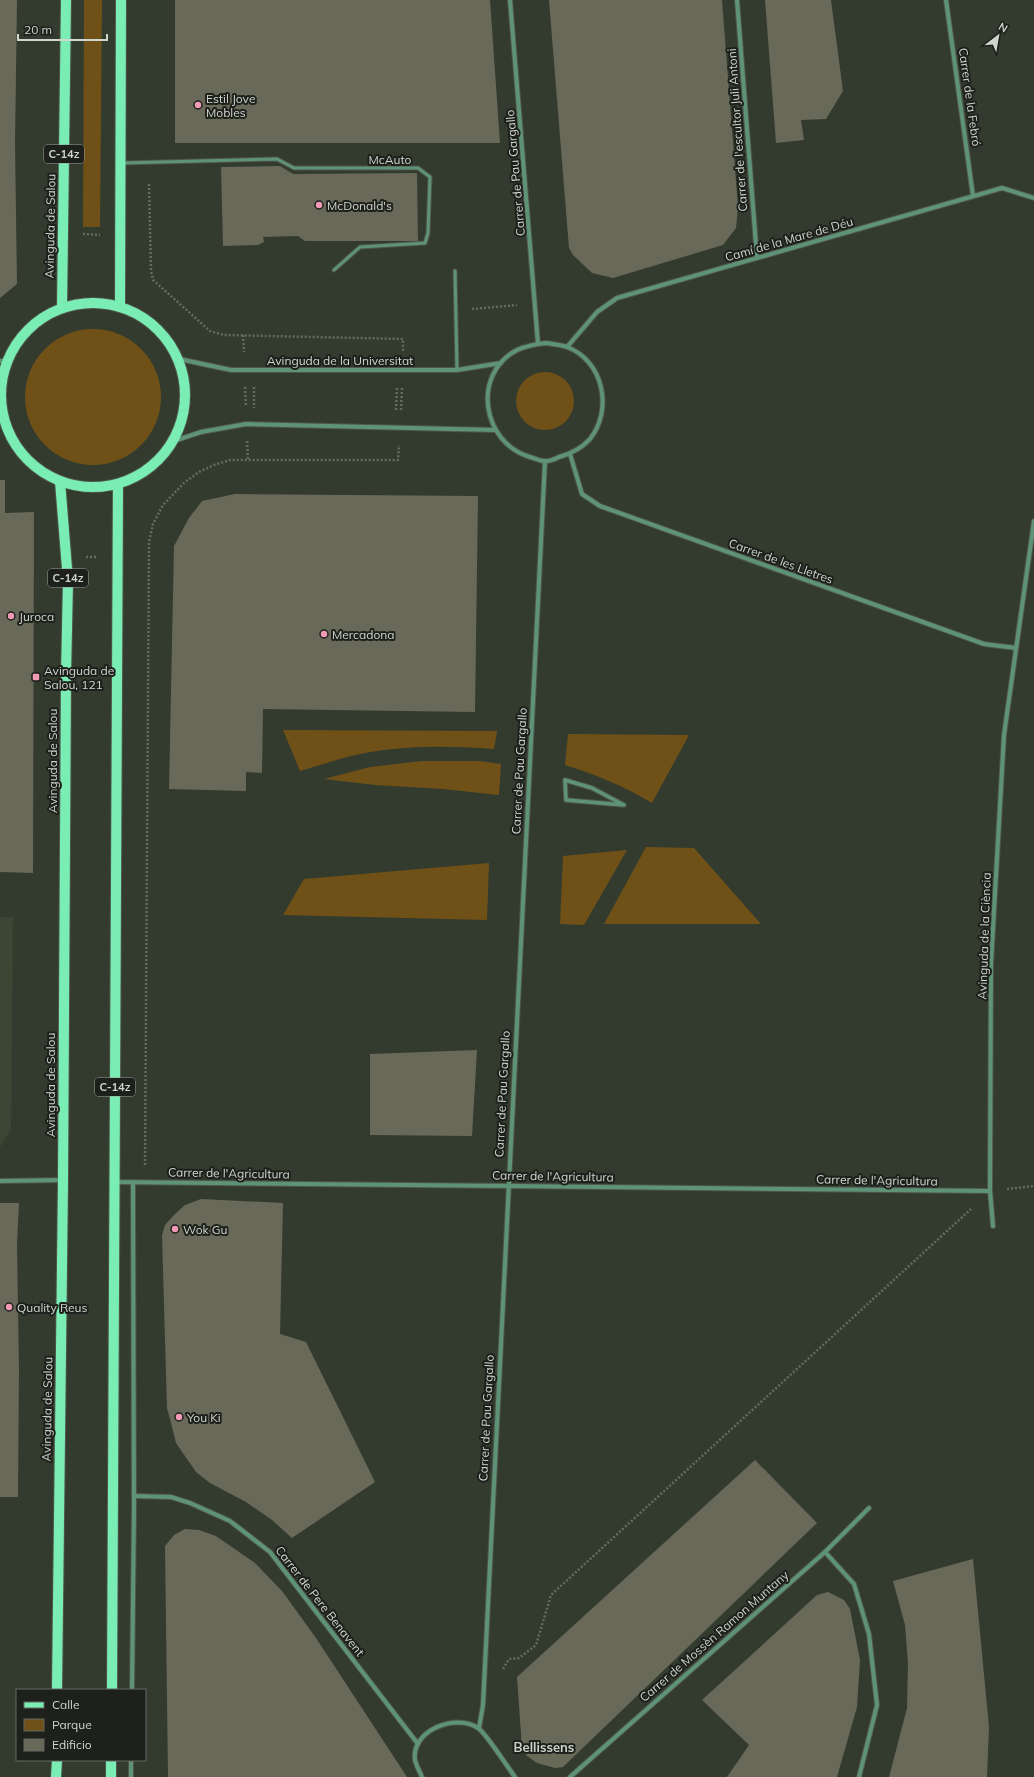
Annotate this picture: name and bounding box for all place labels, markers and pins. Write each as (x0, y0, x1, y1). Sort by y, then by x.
place label: Estil Jove Mobles (206, 91, 255, 120)
marker: Estil Jove Mobles (193, 100, 203, 110)
place label: McDonald's (327, 198, 392, 213)
marker: McDonald's (314, 200, 324, 210)
place label: Juroca (19, 609, 54, 624)
marker: Juroca (6, 611, 16, 621)
place label: Mercadona (332, 627, 394, 642)
marker: Mercadona (319, 629, 329, 639)
place label: Avinguda de Salou, 121 (44, 663, 114, 692)
marker: Avinguda de Salou, 121 (31, 672, 41, 682)
place label: Wok Gu (183, 1222, 228, 1237)
marker: Wok Gu (170, 1224, 180, 1234)
place label: Quality Reus (17, 1300, 88, 1315)
marker: Quality Reus (4, 1302, 14, 1312)
place label: You Ki (186, 1410, 221, 1425)
marker: You Ki (174, 1412, 184, 1422)

